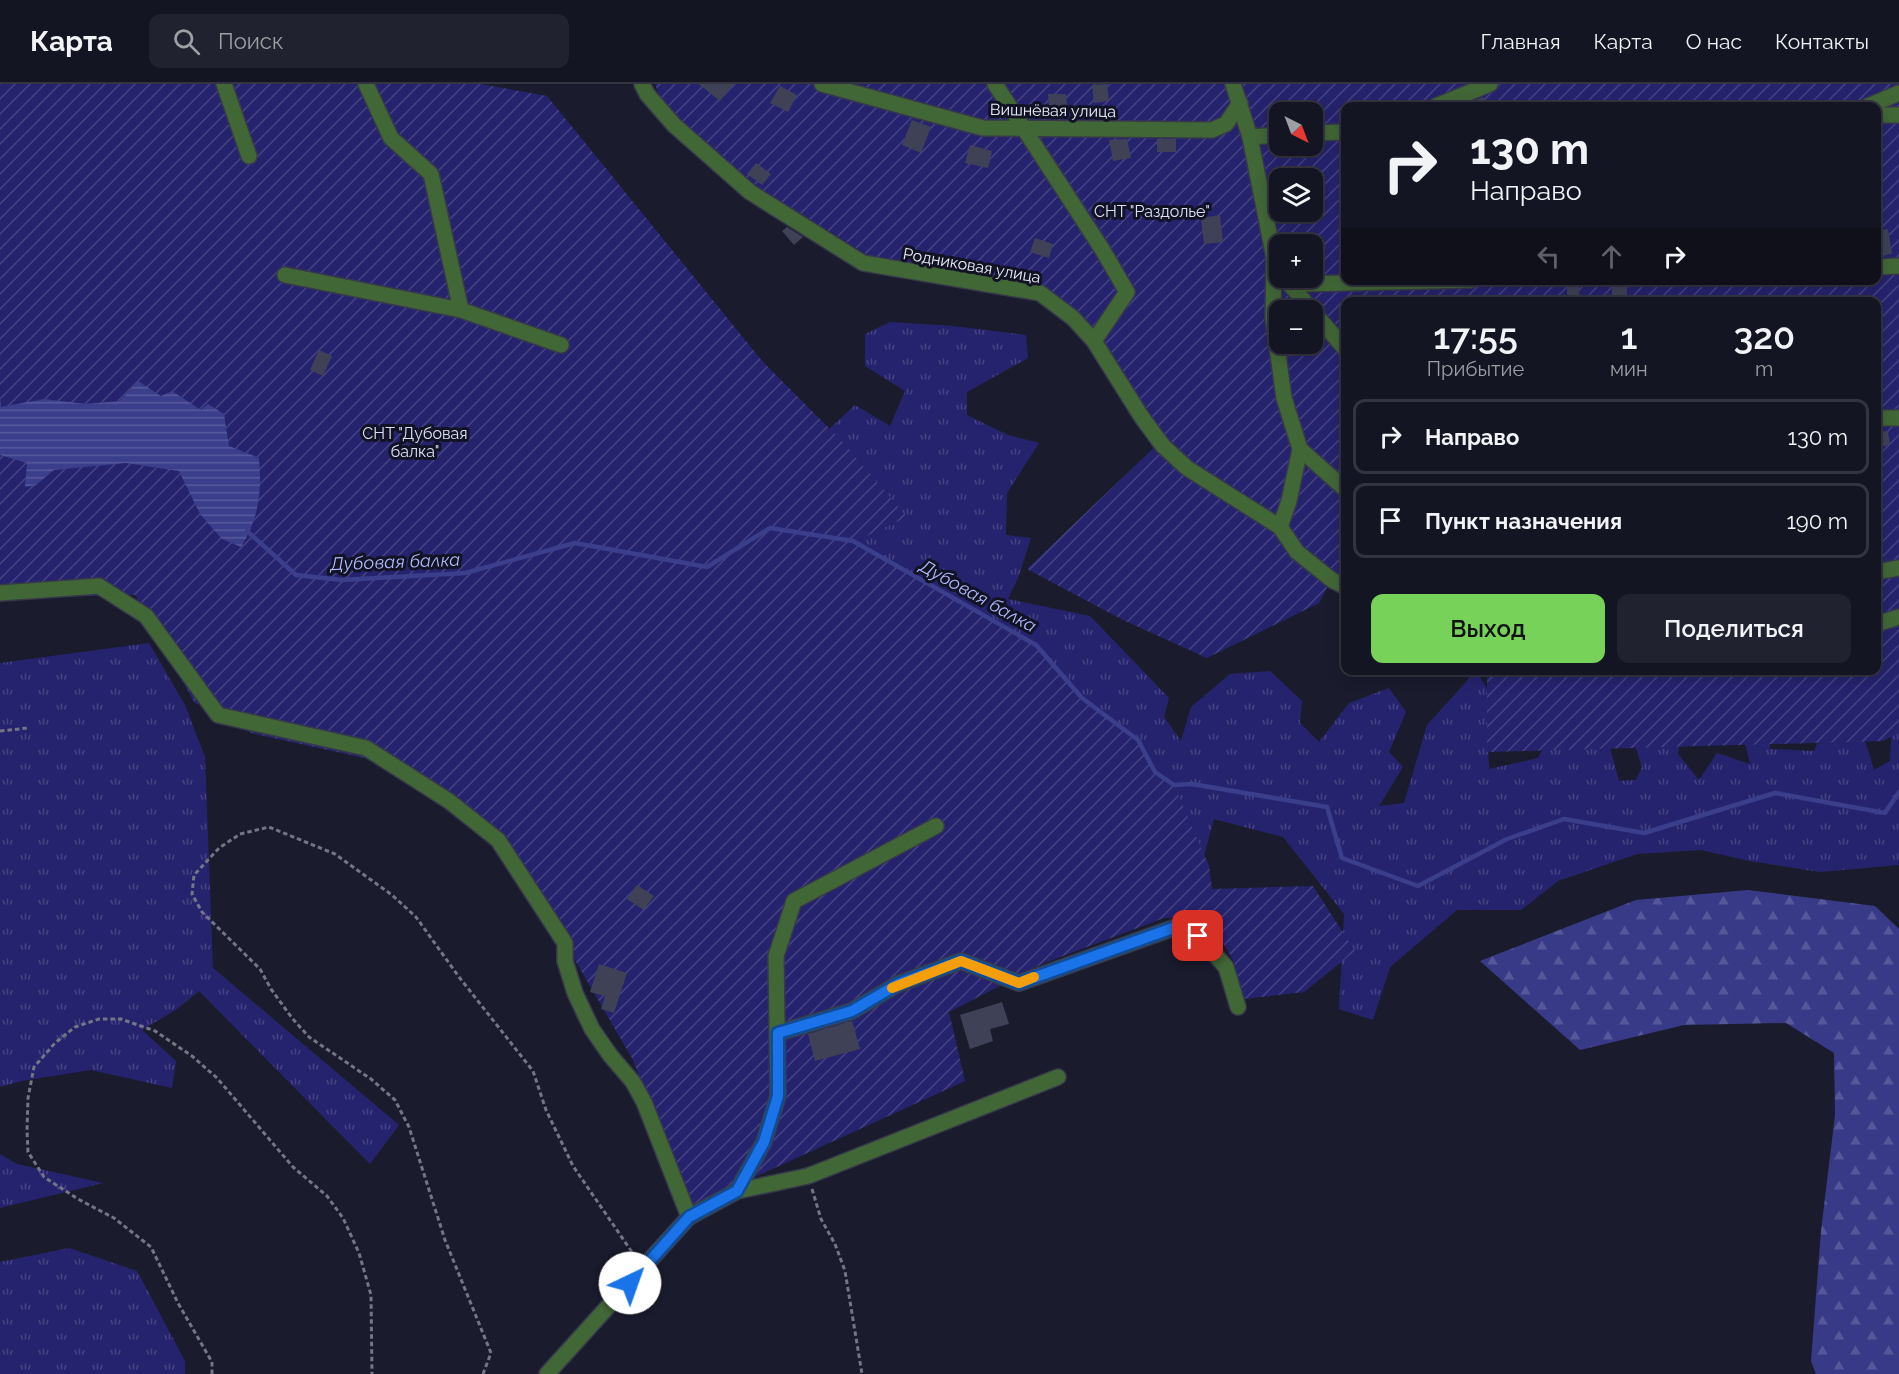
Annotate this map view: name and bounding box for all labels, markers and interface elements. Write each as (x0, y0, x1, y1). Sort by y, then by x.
search box (149, 14, 569, 68)
text: Карта (30, 25, 113, 58)
icon: search (170, 25, 203, 58)
text: Поиск (218, 28, 283, 54)
text: Главная (1481, 29, 1561, 54)
text: Карта (1594, 29, 1653, 54)
text: О нас (1686, 29, 1742, 54)
text: Контакты (1775, 29, 1869, 54)
street label: Вишнёвая улица (990, 100, 1116, 121)
north arrow (1269, 102, 1323, 156)
map controls (1269, 102, 1323, 354)
text: 130 m (1470, 125, 1589, 174)
icon: right (1371, 126, 1449, 204)
button: layers (1269, 168, 1323, 222)
text: Направо (1470, 175, 1582, 206)
park label: СНТ "Раздолье" (1094, 202, 1210, 221)
button: + (1269, 234, 1323, 288)
icon: left (1532, 240, 1565, 273)
icon: ahead (1595, 240, 1628, 273)
icon: right (1658, 240, 1691, 273)
street label: Родниковая улица (902, 244, 1042, 287)
button: − (1269, 300, 1323, 354)
text: 17:55 (1433, 315, 1518, 357)
text: 1 (1620, 315, 1637, 357)
text: 320 (1733, 315, 1795, 357)
text: Прибытие (1427, 357, 1524, 381)
text: мин (1610, 357, 1648, 381)
text: m (1755, 357, 1774, 381)
icon: right (1374, 420, 1407, 453)
park label: СНТ "Дубовая балка" (362, 424, 468, 461)
text: Направо (1425, 424, 1519, 450)
text: 130 m (1788, 424, 1848, 450)
icon: arrive (1374, 504, 1407, 537)
text: Пункт назначения (1425, 508, 1622, 534)
text: 190 m (1786, 508, 1848, 534)
water label: Дубовая балка (329, 549, 461, 574)
water label: Дубовая балка (915, 554, 1040, 636)
button: Выход (1371, 594, 1605, 663)
button: Поделиться (1617, 594, 1851, 663)
pin (1172, 910, 1223, 961)
icon: arrive (1181, 919, 1214, 952)
position arrow (598, 1251, 662, 1315)

